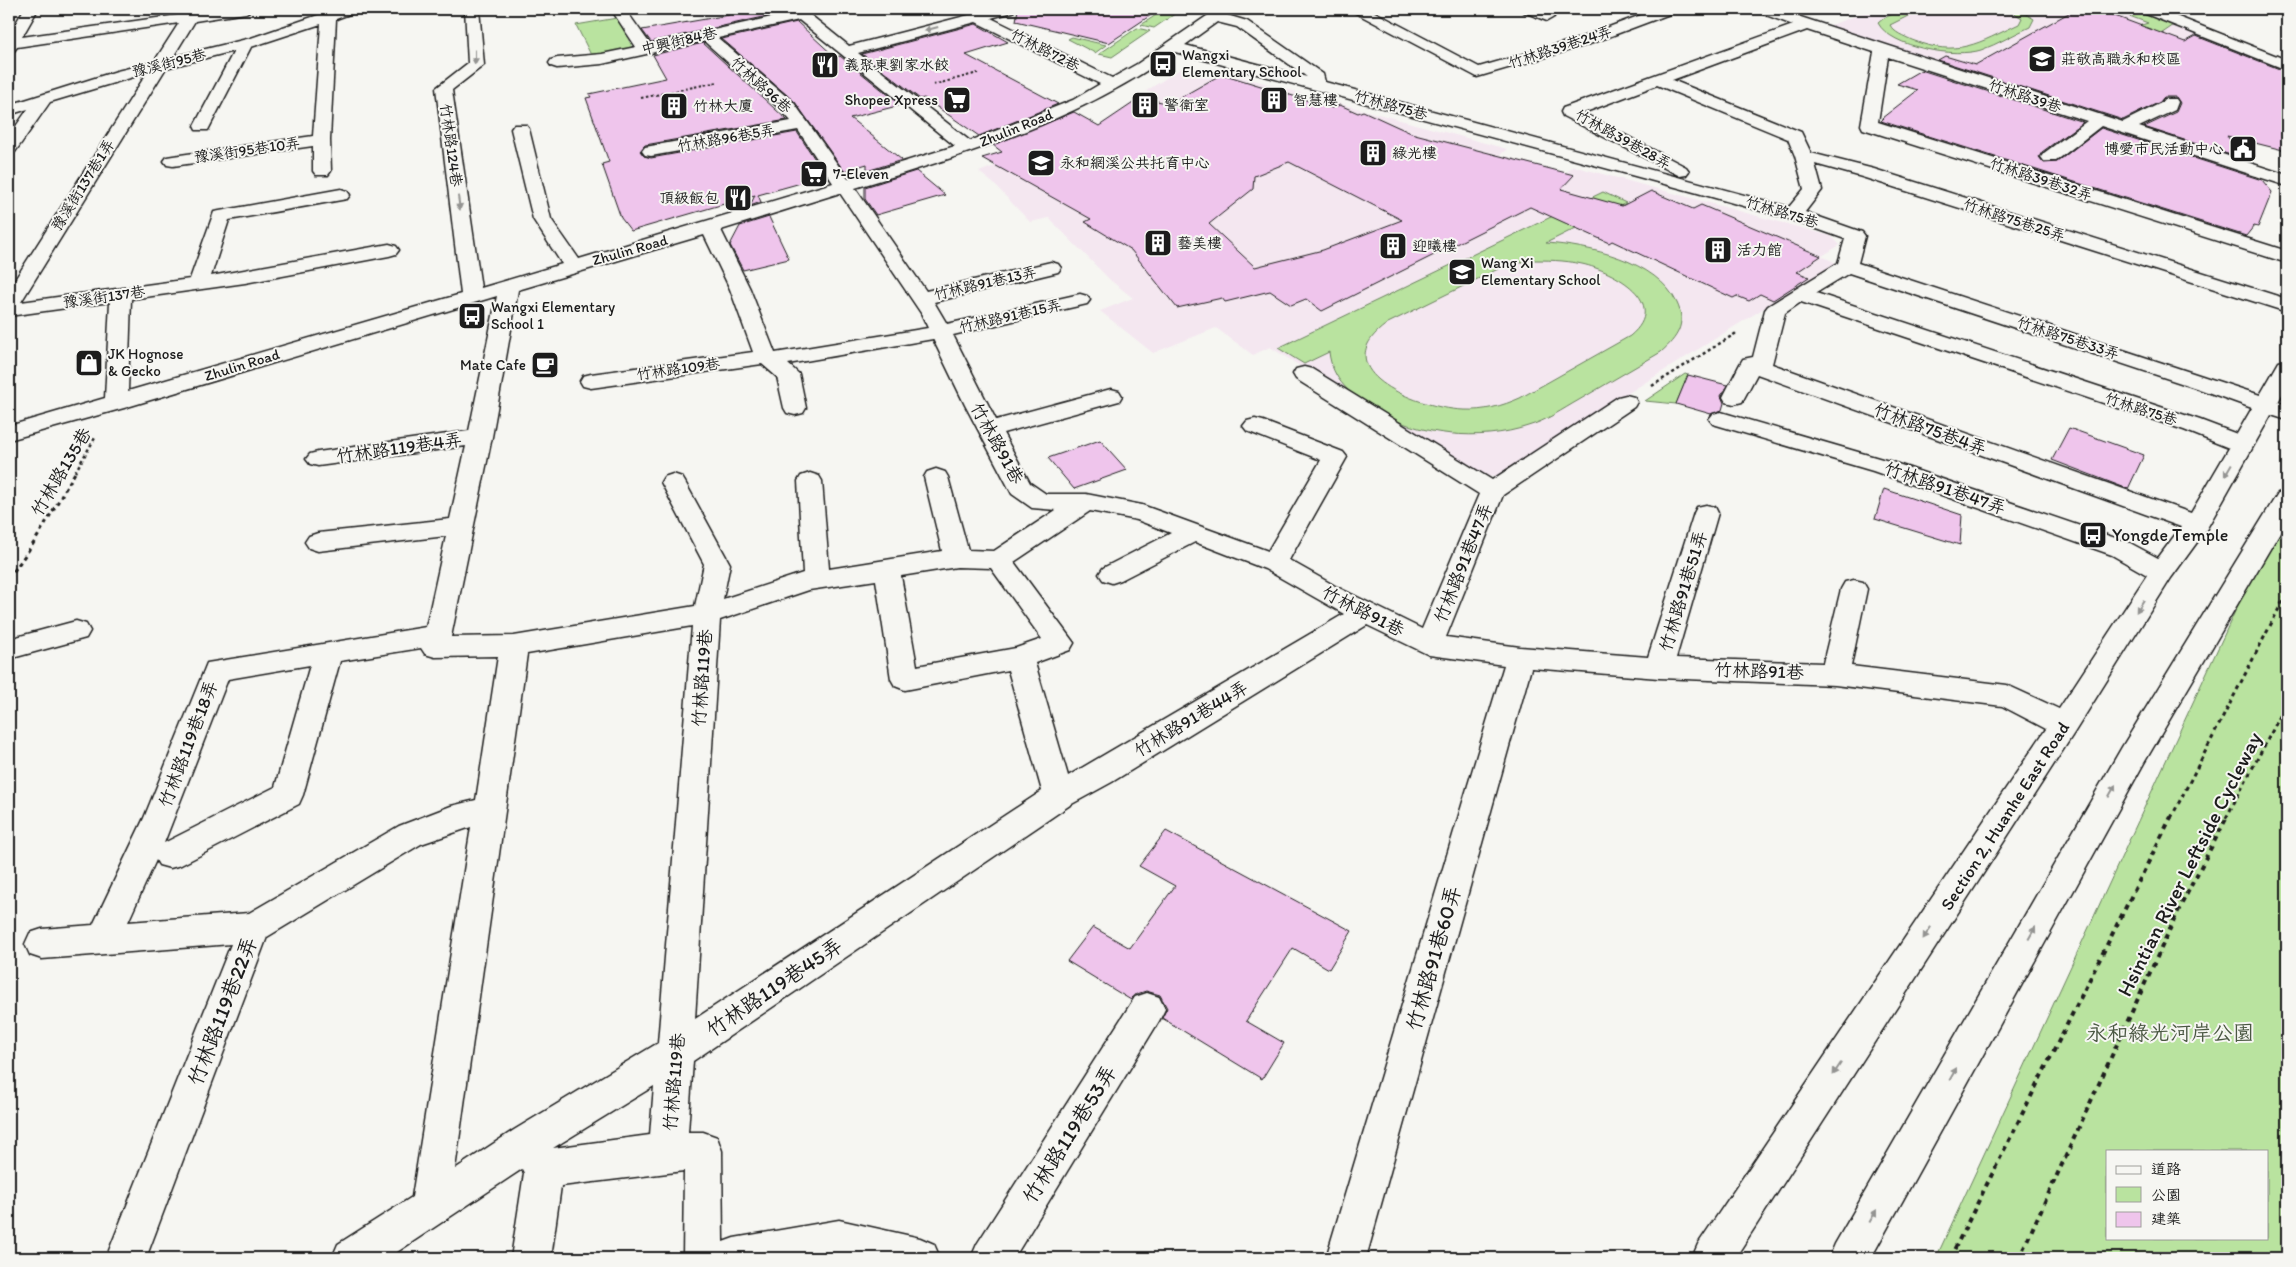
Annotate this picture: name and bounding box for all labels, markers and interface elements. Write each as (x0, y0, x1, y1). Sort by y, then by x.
street label: 竹林路39巷24弄 (1506, 22, 1614, 72)
street label: 中興街84巷 (639, 24, 719, 58)
one-way arrow (924, 25, 939, 33)
street label: 竹林路72巷 (1007, 25, 1083, 75)
school or university icon: 莊敬高職永和校區 (2027, 44, 2057, 74)
street label: 豫溪街95巷 (130, 45, 208, 81)
place label: Wangxi Elementary School (1182, 46, 1302, 81)
bus stop icon: Wangxi Elementary School (1148, 49, 1178, 79)
one-way arrow (471, 50, 479, 66)
restaurant icon: 義聚東劉家水餃 (810, 50, 840, 80)
place label: 莊敬高職永和校區 (2061, 50, 2181, 68)
street label: 竹林路96巷 (727, 53, 795, 117)
place label: 義聚東劉家水餃 (844, 56, 949, 74)
street label: 竹林路39巷 (1986, 76, 2064, 116)
supermarket icon: Shopee Xpress (942, 85, 972, 115)
building icon: 智慧樓 (1259, 85, 1289, 115)
street label: 竹林路75巷 (1352, 87, 1430, 123)
building icon: 警衛室 (1130, 90, 1160, 120)
building icon: 竹林大廈 (659, 91, 689, 121)
place label: Shopee Xpress (845, 91, 938, 109)
place label: 智慧樓 (1293, 91, 1338, 109)
place label: 警衛室 (1164, 96, 1209, 114)
place label: 竹林大廈 (693, 97, 753, 115)
street label: 竹林路124巷 (436, 102, 466, 188)
street label: Zhulin Road (977, 105, 1056, 151)
street label: 竹林路39巷28弄 (1572, 105, 1674, 173)
street label: 竹林路96巷5弄 (676, 121, 776, 155)
street label: 豫溪街95巷10弄 (193, 134, 301, 166)
public building icon: 博愛市民活動中心 (2228, 134, 2258, 164)
street label: 豫溪街137巷1弄 (48, 136, 118, 234)
building icon: 綠光樓 (1358, 138, 1388, 168)
place label: 博愛市民活動中心 (2104, 140, 2224, 158)
place label: 綠光樓 (1392, 144, 1437, 162)
school or university icon: 永和網溪公共托育中心 (1026, 148, 1056, 178)
place label: 永和網溪公共托育中心 (1060, 154, 1210, 172)
street label: 竹林路39巷32弄 (1987, 154, 2095, 204)
supermarket icon: 7-Eleven (799, 159, 829, 189)
place label: 7-Eleven (833, 165, 889, 183)
restaurant icon: 頂級飯包 (723, 183, 753, 213)
place label: 頂級飯包 (659, 189, 719, 207)
street label: 竹林路75巷 (1743, 192, 1821, 232)
one-way arrow (455, 195, 463, 211)
street label: 竹林路75巷25弄 (1961, 195, 2067, 245)
building icon: 藝美樓 (1143, 228, 1173, 258)
street label: Zhulin Road (590, 230, 670, 269)
building icon: 迎曦樓 (1378, 231, 1408, 261)
place label: 藝美樓 (1177, 234, 1222, 252)
building icon: 活力館 (1703, 235, 1733, 265)
place label: 迎曦樓 (1412, 237, 1457, 255)
place label: 活力館 (1737, 241, 1782, 259)
place label: Wang Xi Elementary School (1481, 254, 1601, 289)
school or university icon: Wang Xi Elementary School (1447, 257, 1477, 287)
street label: 竹林路91巷13弄 (932, 262, 1038, 304)
street label: 豫溪街137巷 (62, 282, 146, 312)
street label: 竹林路91巷15弄 (957, 295, 1063, 337)
place label: Wangxi Elementary School 1 (491, 298, 615, 333)
bus stop icon: Wangxi Elementary School 1 (457, 301, 487, 331)
street label: 竹林路75巷33弄 (2014, 313, 2122, 363)
place label: JK Hognose & Gecko (108, 345, 183, 380)
street label: Zhulin Road (202, 345, 282, 385)
shop icon: JK Hognose & Gecko (74, 348, 104, 378)
cafe icon: Mate Cafe (530, 350, 560, 380)
street label: 竹林路109巷 (635, 354, 721, 384)
place label: Mate Cafe (460, 356, 526, 374)
street label: 竹林路75巷 (2102, 389, 2180, 429)
street label: 竹林路91巷 (966, 398, 1028, 488)
street label: 竹林路75巷4弄 (1870, 398, 1990, 460)
street label: 竹林路135巷 (26, 424, 96, 520)
street label: 竹林路119巷4弄 (335, 428, 463, 468)
street label: 竹林路91巷47弄 (1881, 457, 2009, 519)
one-way arrow (2224, 463, 2232, 477)
street label: 竹林路91巷47弄 (1429, 500, 1497, 626)
bus stop icon: Yongde Temple (2078, 520, 2108, 550)
place label: Yongde Temple (2112, 524, 2228, 546)
street label: 竹林路91巷51弄 (1654, 528, 1712, 654)
street label: 竹林路91巷 (1318, 581, 1408, 641)
one-way arrow (2135, 600, 2145, 613)
street label: 竹林路119巷 (688, 628, 716, 728)
street label: 竹林路91巷 (1714, 658, 1804, 684)
street label: 竹林路91巷44弄 (1130, 676, 1252, 762)
street label: 竹林路119巷18弄 (154, 677, 222, 811)
street label: Section 2, Huanhe East Road (1936, 717, 2074, 914)
street label: Hsintian River Leftside Cycleway (2111, 728, 2267, 1000)
one-way arrow (2108, 785, 2117, 798)
street label: 竹林路91巷60弄 (1400, 883, 1466, 1033)
one-way arrow (1922, 926, 1932, 940)
one-way arrow (2028, 926, 2037, 939)
street label: 竹林路119巷45弄 (701, 932, 847, 1042)
street label: 竹林路119巷22弄 (182, 933, 262, 1089)
park label: 永和綠光河岸公園 (2086, 1020, 2254, 1045)
street label: 竹林路119巷 (659, 1032, 689, 1132)
street label: 竹林路119巷53弄 (1017, 1060, 1121, 1208)
one-way arrow (1833, 1062, 1842, 1075)
one-way arrow (1948, 1068, 1957, 1081)
legend (2106, 1150, 2268, 1240)
text: 道路 (2151, 1160, 2181, 1178)
text: 公園 (2151, 1186, 2181, 1204)
one-way arrow (1868, 1209, 1877, 1222)
text: 建築 (2151, 1210, 2181, 1228)

